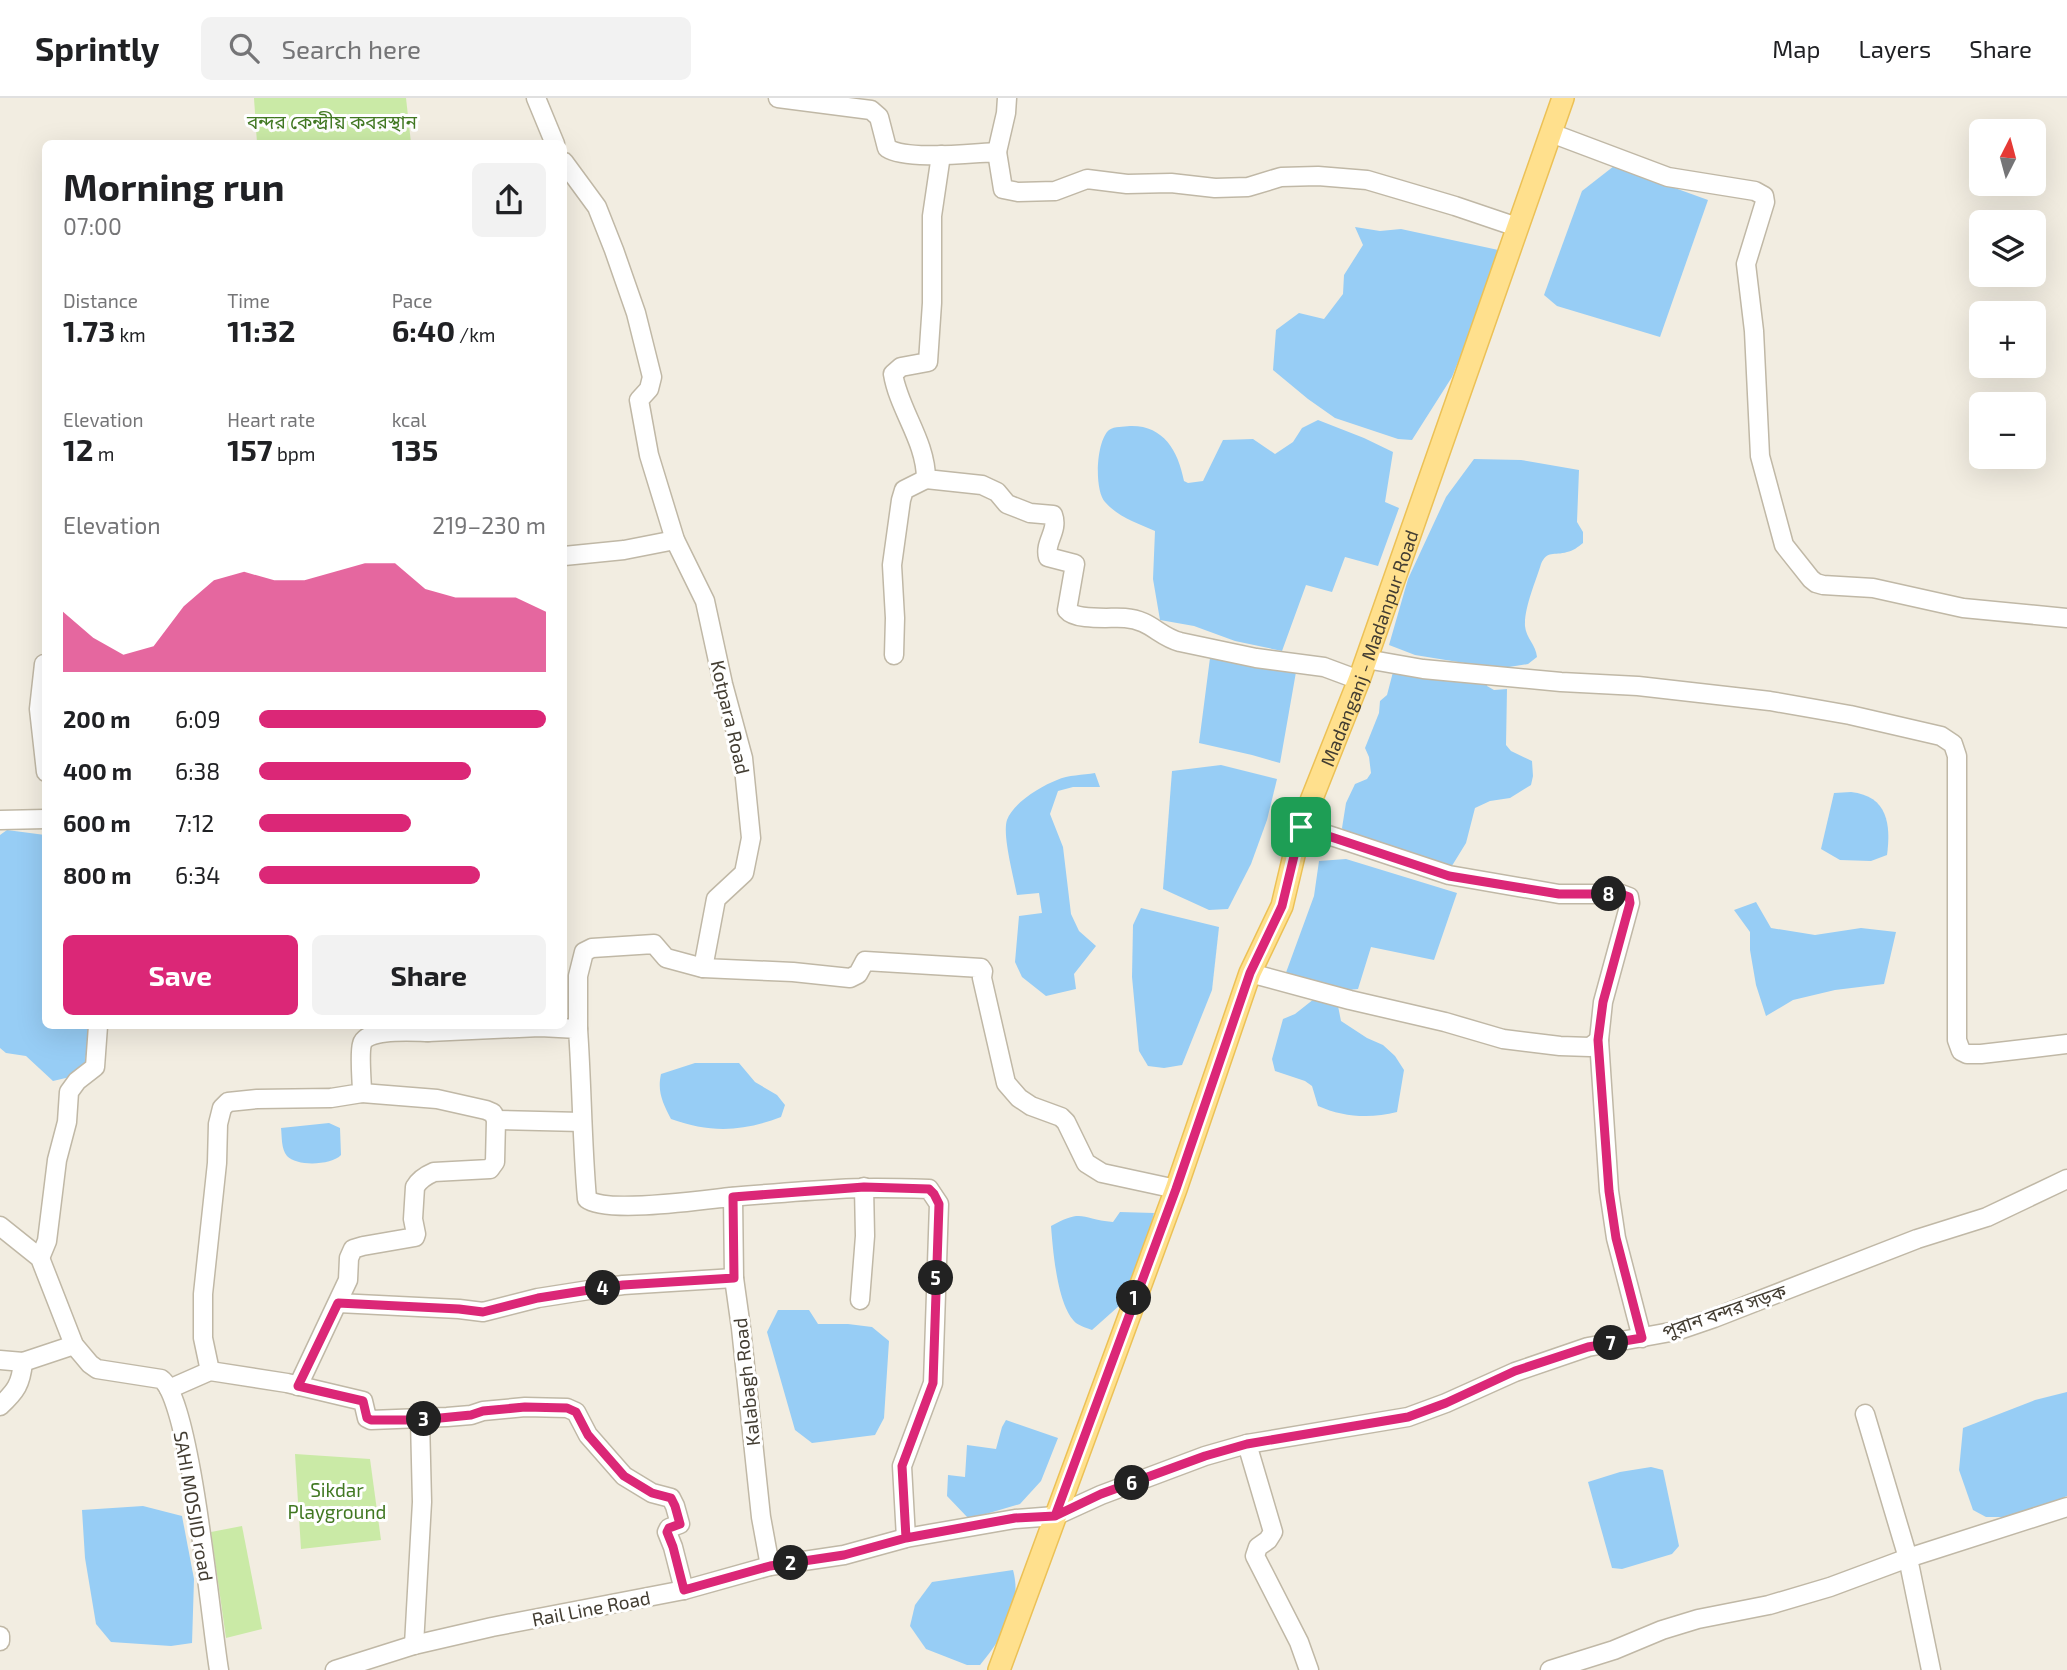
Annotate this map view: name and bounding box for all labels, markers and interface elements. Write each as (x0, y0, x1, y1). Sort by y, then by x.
search box (201, 17, 691, 80)
text: Sprintly (35, 28, 159, 68)
icon: search (225, 29, 263, 67)
text: Search here (281, 33, 421, 64)
text: Map (1772, 34, 1820, 63)
text: Layers (1858, 34, 1931, 63)
text: Share (1969, 34, 2032, 63)
park label: বন্দর কেন্দ্রীয় কবরস্থান (246, 110, 418, 133)
north arrow (1969, 119, 2046, 196)
map controls (1969, 119, 2046, 469)
text: Morning run (63, 163, 284, 209)
button: share (472, 163, 546, 237)
button: layers (1969, 210, 2046, 287)
text: 07:00 (63, 212, 122, 240)
text: Distance (63, 289, 138, 312)
text: Time (227, 289, 270, 312)
text: Pace (392, 289, 433, 312)
button: + (1969, 301, 2046, 378)
text: 1.73 (63, 312, 115, 348)
text: 11:32 (227, 312, 295, 348)
text: 6:40 (392, 312, 455, 348)
text: km (115, 323, 146, 346)
text: /km (455, 323, 496, 346)
button: − (1969, 392, 2046, 469)
text: Elevation (63, 408, 144, 431)
text: Heart rate (227, 408, 315, 431)
text: kcal (392, 408, 426, 431)
text: 12 (63, 431, 93, 467)
text: 157 (227, 431, 273, 467)
text: 135 (392, 431, 438, 467)
text: m (93, 442, 114, 465)
text: bpm (273, 442, 315, 465)
text: Elevation (63, 511, 161, 539)
text: 219–230 m (432, 511, 546, 539)
street label: Madanganj - Madanpur Road (1315, 527, 1422, 769)
street label: Kotpara Road (707, 658, 755, 776)
text: 200 m (63, 705, 131, 733)
text: 6:09 (175, 705, 221, 733)
text: 400 m (63, 757, 132, 785)
text: 6:38 (175, 757, 220, 785)
pin (1271, 797, 1331, 857)
icon: arrive (1282, 808, 1320, 846)
text: 600 m (63, 809, 131, 837)
text: 7:12 (175, 809, 214, 837)
text: 800 m (63, 861, 132, 889)
text: 6:34 (175, 861, 221, 889)
pin: 8 (1592, 876, 1626, 912)
text: 8 (1603, 882, 1614, 905)
button: Save (63, 935, 298, 1015)
button: Share (312, 935, 546, 1015)
pin: 5 (918, 1260, 954, 1296)
text: 5 (930, 1266, 941, 1289)
pin: 4 (586, 1270, 620, 1306)
text: 4 (596, 1276, 609, 1299)
street label: পুরান বন্দর সড়ক (1659, 1279, 1790, 1344)
pin: 1 (1116, 1280, 1152, 1316)
text: 1 (1129, 1286, 1138, 1309)
street label: Kalabagh Road (728, 1317, 764, 1447)
pin: 7 (1594, 1326, 1628, 1360)
text: 7 (1605, 1331, 1616, 1354)
pin: 3 (406, 1402, 442, 1436)
text: 3 (418, 1407, 429, 1430)
street label: SAHI MOSJID road (169, 1429, 219, 1583)
pin: 6 (1114, 1466, 1150, 1500)
text: 6 (1126, 1471, 1137, 1494)
park label: Sikdar Playground (288, 1478, 386, 1523)
pin: 2 (774, 1546, 808, 1580)
text: 2 (785, 1551, 796, 1574)
street label: Rail Line Road (530, 1585, 652, 1631)

